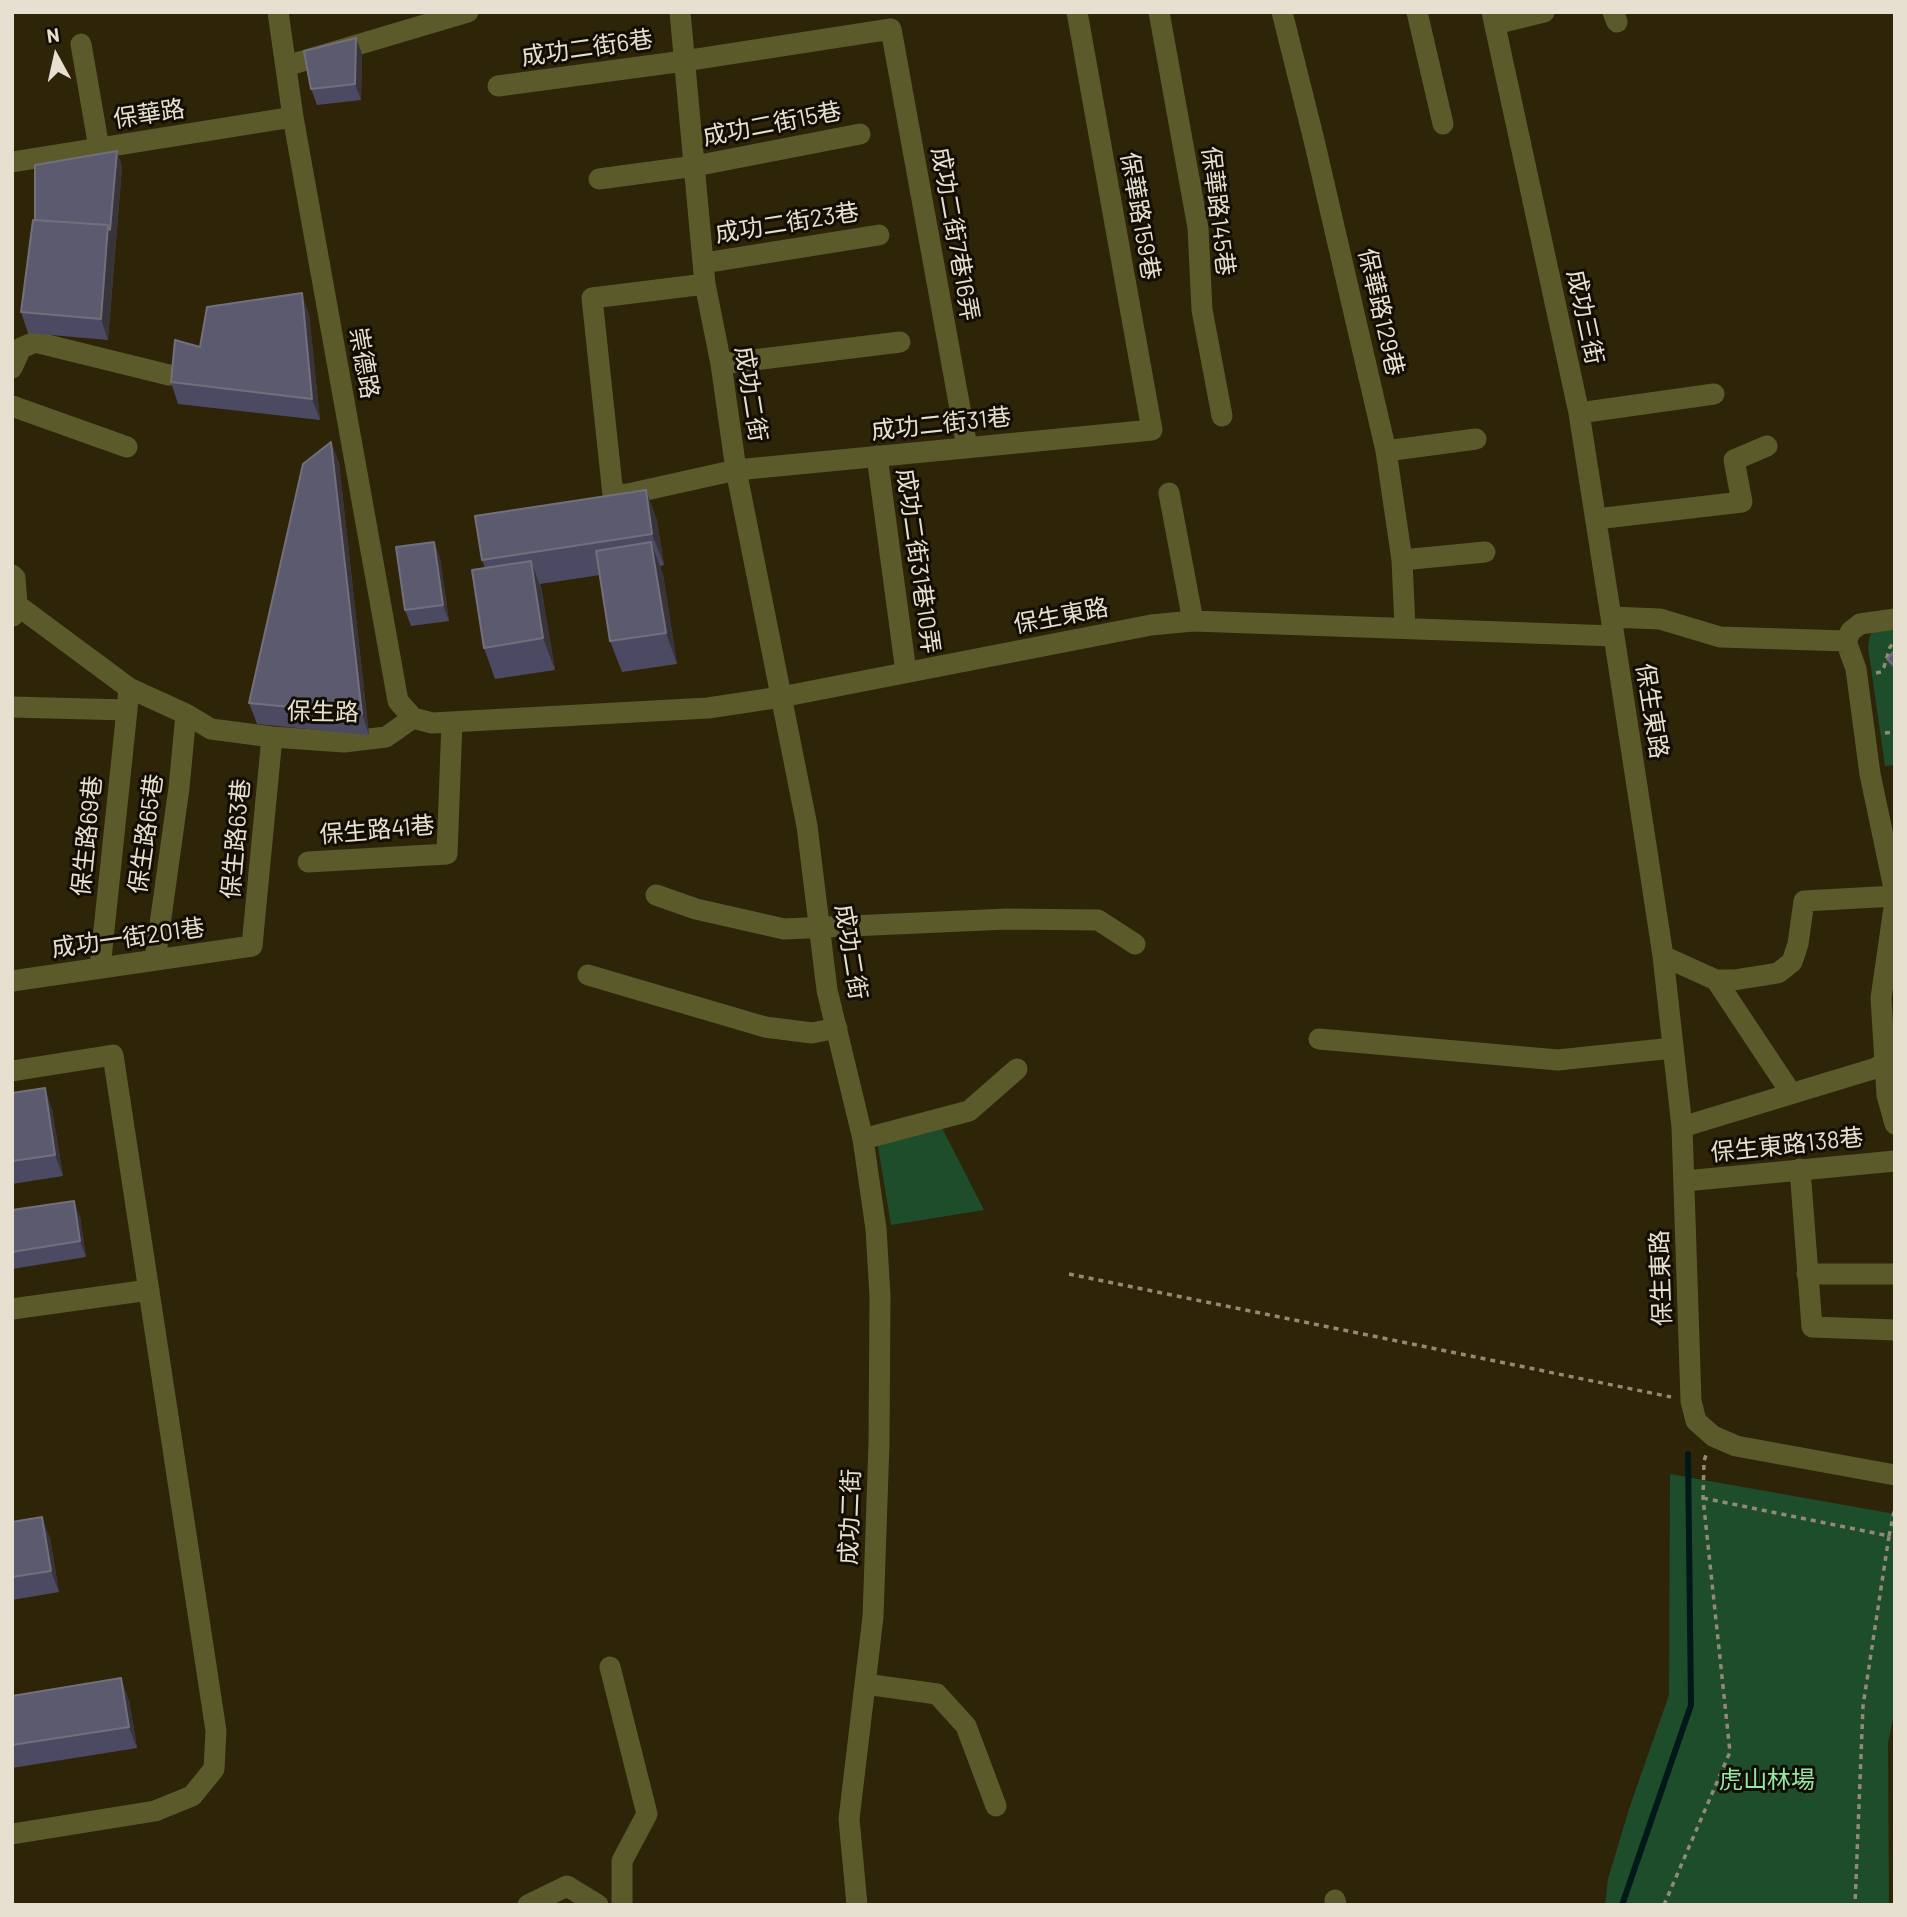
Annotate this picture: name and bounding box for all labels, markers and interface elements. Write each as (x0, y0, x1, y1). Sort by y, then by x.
north arrow (21, 21, 91, 91)
text: N (45, 22, 61, 47)
street label: 成功二街6巷 (519, 25, 655, 71)
street label: 保華路 (111, 94, 187, 134)
street label: 成功二街15巷 (700, 96, 844, 152)
street label: 成功二街7巷16弄 (926, 145, 984, 323)
street label: 保華路145巷 (1196, 145, 1240, 277)
street label: 保華路159巷 (1115, 150, 1165, 282)
street label: 成功二街23巷 (713, 197, 861, 249)
street label: 保華路129巷 (1352, 246, 1410, 378)
street label: 成功三街 (1561, 267, 1609, 367)
street label: 崇德路 (344, 325, 384, 401)
street label: 成功二街 (729, 344, 773, 444)
street label: 成功二街31巷 (870, 402, 1012, 446)
street label: 成功二街31巷10弄 (891, 467, 945, 655)
street label: 保生東路 (1011, 593, 1111, 639)
street label: 保生東路 (1630, 661, 1674, 761)
street label: 保生路 (287, 697, 359, 727)
street label: 保生路65巷 (123, 772, 169, 896)
street label: 保生路69巷 (66, 774, 108, 898)
street label: 保生路63巷 (216, 778, 256, 900)
street label: 保生路41巷 (318, 811, 436, 849)
street label: 成功二街 (829, 902, 873, 1002)
street label: 成功一街201巷 (50, 913, 206, 963)
street label: 保生東路138巷 (1709, 1123, 1865, 1167)
street label: 保生東路 (1645, 1230, 1677, 1326)
street label: 成功二街 (834, 1469, 866, 1565)
park label: 虎山林場 (1719, 1766, 1815, 1794)

